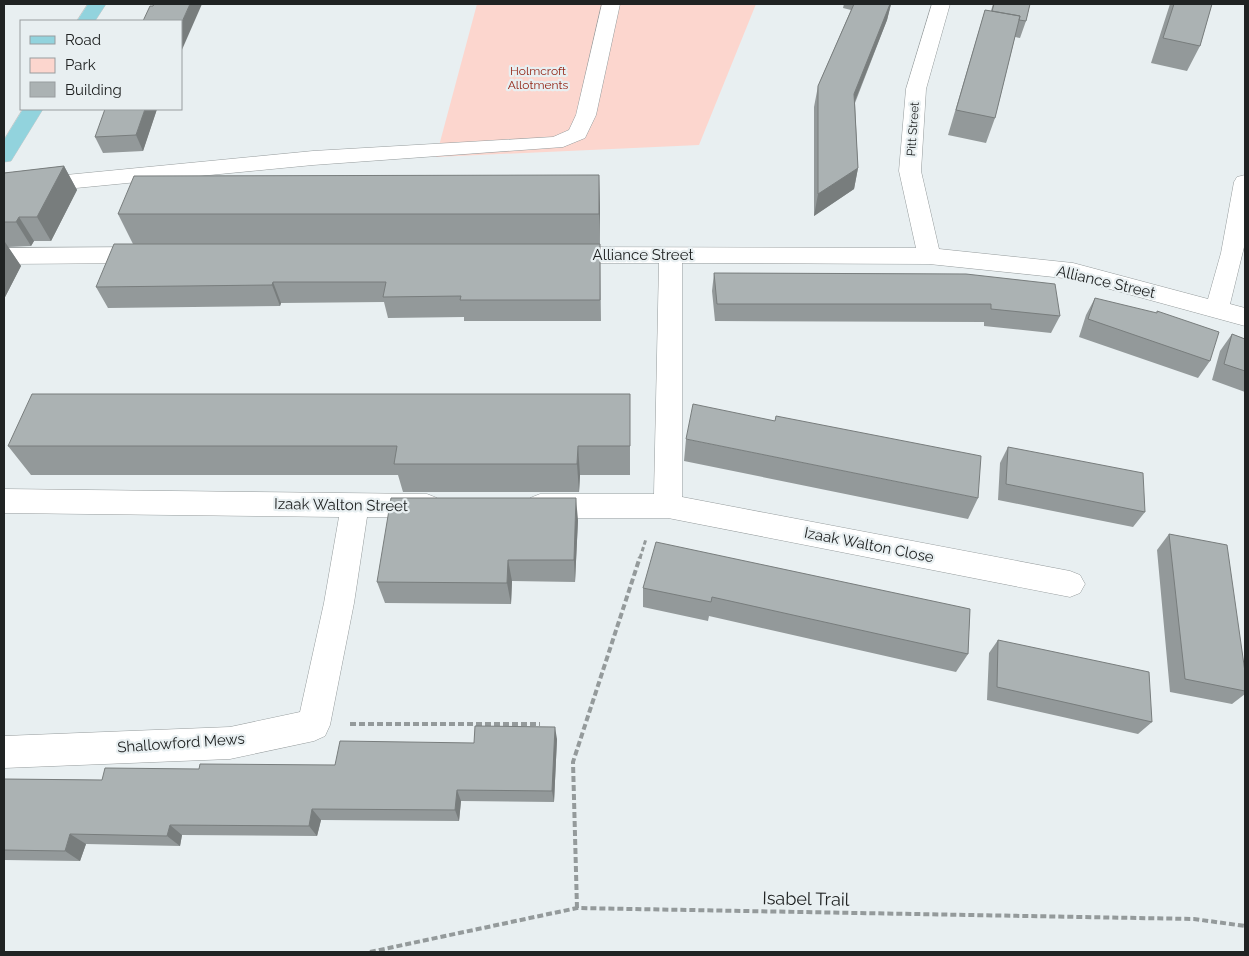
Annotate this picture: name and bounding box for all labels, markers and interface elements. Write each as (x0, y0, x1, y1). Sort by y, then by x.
legend (20, 20, 182, 110)
text: Road (65, 31, 101, 49)
text: Park (65, 56, 96, 74)
park label: Holmcroft Allotments (508, 64, 568, 92)
text: Building (65, 81, 122, 99)
street label: Pitt Street (904, 101, 922, 157)
street label: Alliance Street (593, 246, 693, 264)
street label: Alliance Street (1055, 262, 1157, 302)
street label: Izaak Walton Street (274, 495, 408, 515)
street label: Izaak Walton Close (803, 524, 935, 566)
street label: Shallowford Mews (117, 730, 245, 756)
street label: Isabel Trail (762, 887, 850, 910)

